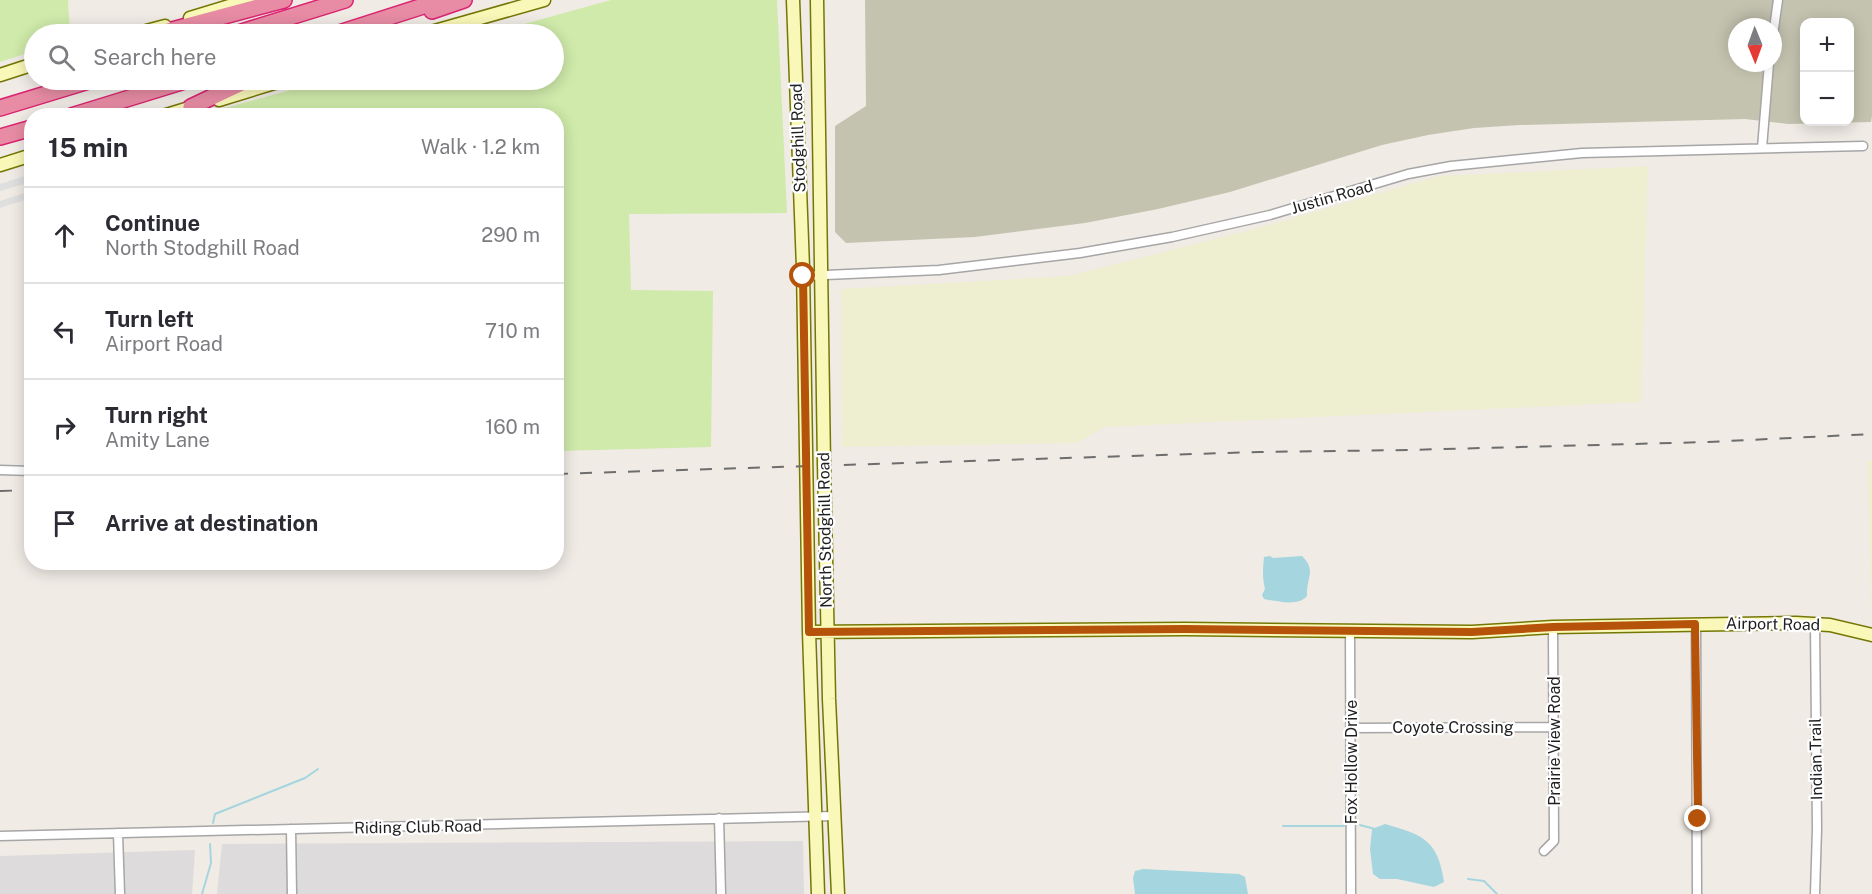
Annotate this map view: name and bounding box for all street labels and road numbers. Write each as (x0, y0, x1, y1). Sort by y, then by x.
street label: Stodghill Road (787, 83, 809, 193)
street label: Justin Road (1289, 176, 1375, 218)
street label: North Stodghill Road (814, 452, 836, 608)
street label: Airport Road (1726, 614, 1820, 634)
street label: Prairie View Road (1545, 676, 1564, 806)
street label: Fox Hollow Drive (1342, 700, 1361, 824)
street label: Coyote Crossing (1392, 718, 1514, 737)
street label: Indian Trail (1806, 718, 1826, 800)
street label: Riding Club Road (354, 816, 482, 838)

